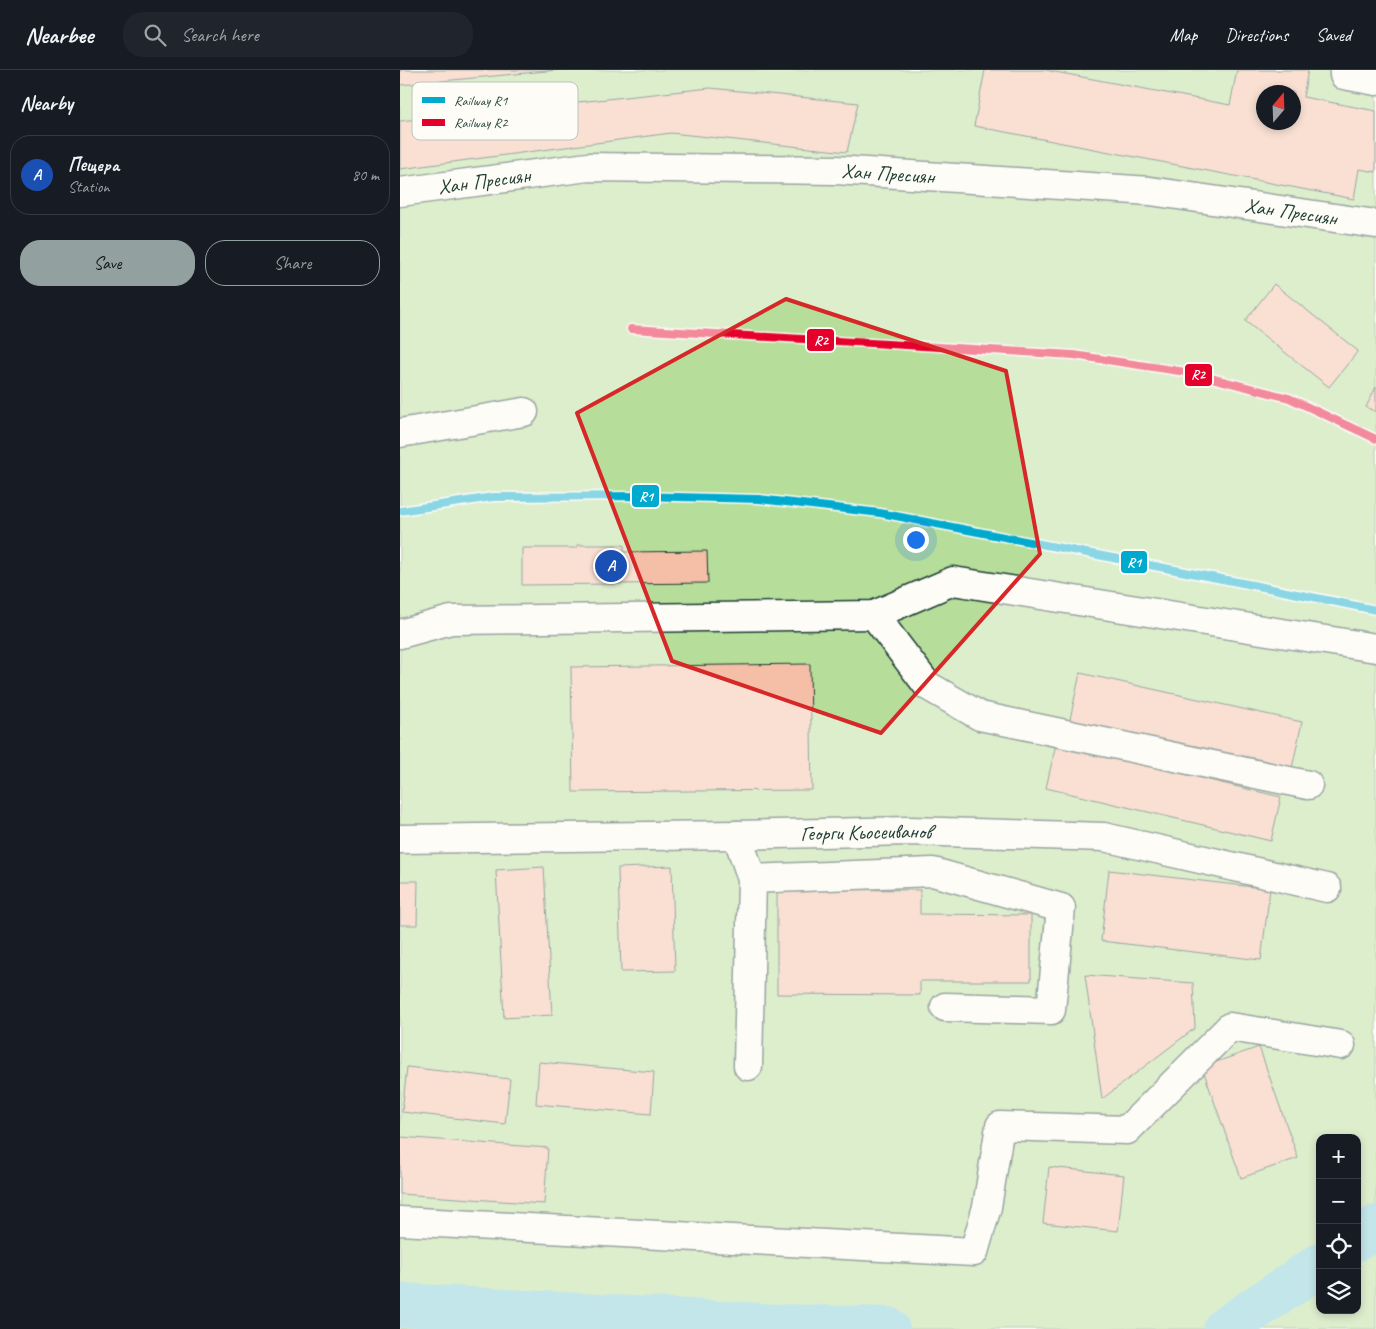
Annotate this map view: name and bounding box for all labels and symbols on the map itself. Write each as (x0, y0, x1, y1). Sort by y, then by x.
legend (412, 82, 578, 140)
north arrow (1256, 85, 1301, 130)
text: Railway R1 (454, 92, 508, 109)
text: Railway R2 (454, 114, 509, 131)
street label: Хан Пресиян (841, 157, 937, 190)
street label: Хан Пресиян (436, 162, 533, 200)
street label: Хан Пресиян (1243, 192, 1340, 231)
line badge: R2 (806, 328, 835, 352)
text: R2 (814, 332, 830, 349)
line badge: R2 (1184, 363, 1213, 387)
text: R2 (1191, 366, 1207, 383)
line badge: R1 (631, 484, 660, 508)
text: R1 (639, 488, 655, 505)
your location (903, 527, 929, 553)
pin: A (595, 547, 627, 585)
line badge: R1 (1120, 550, 1148, 574)
text: R1 (1127, 554, 1143, 571)
street label: Георги Кьосеиванов (800, 818, 937, 847)

